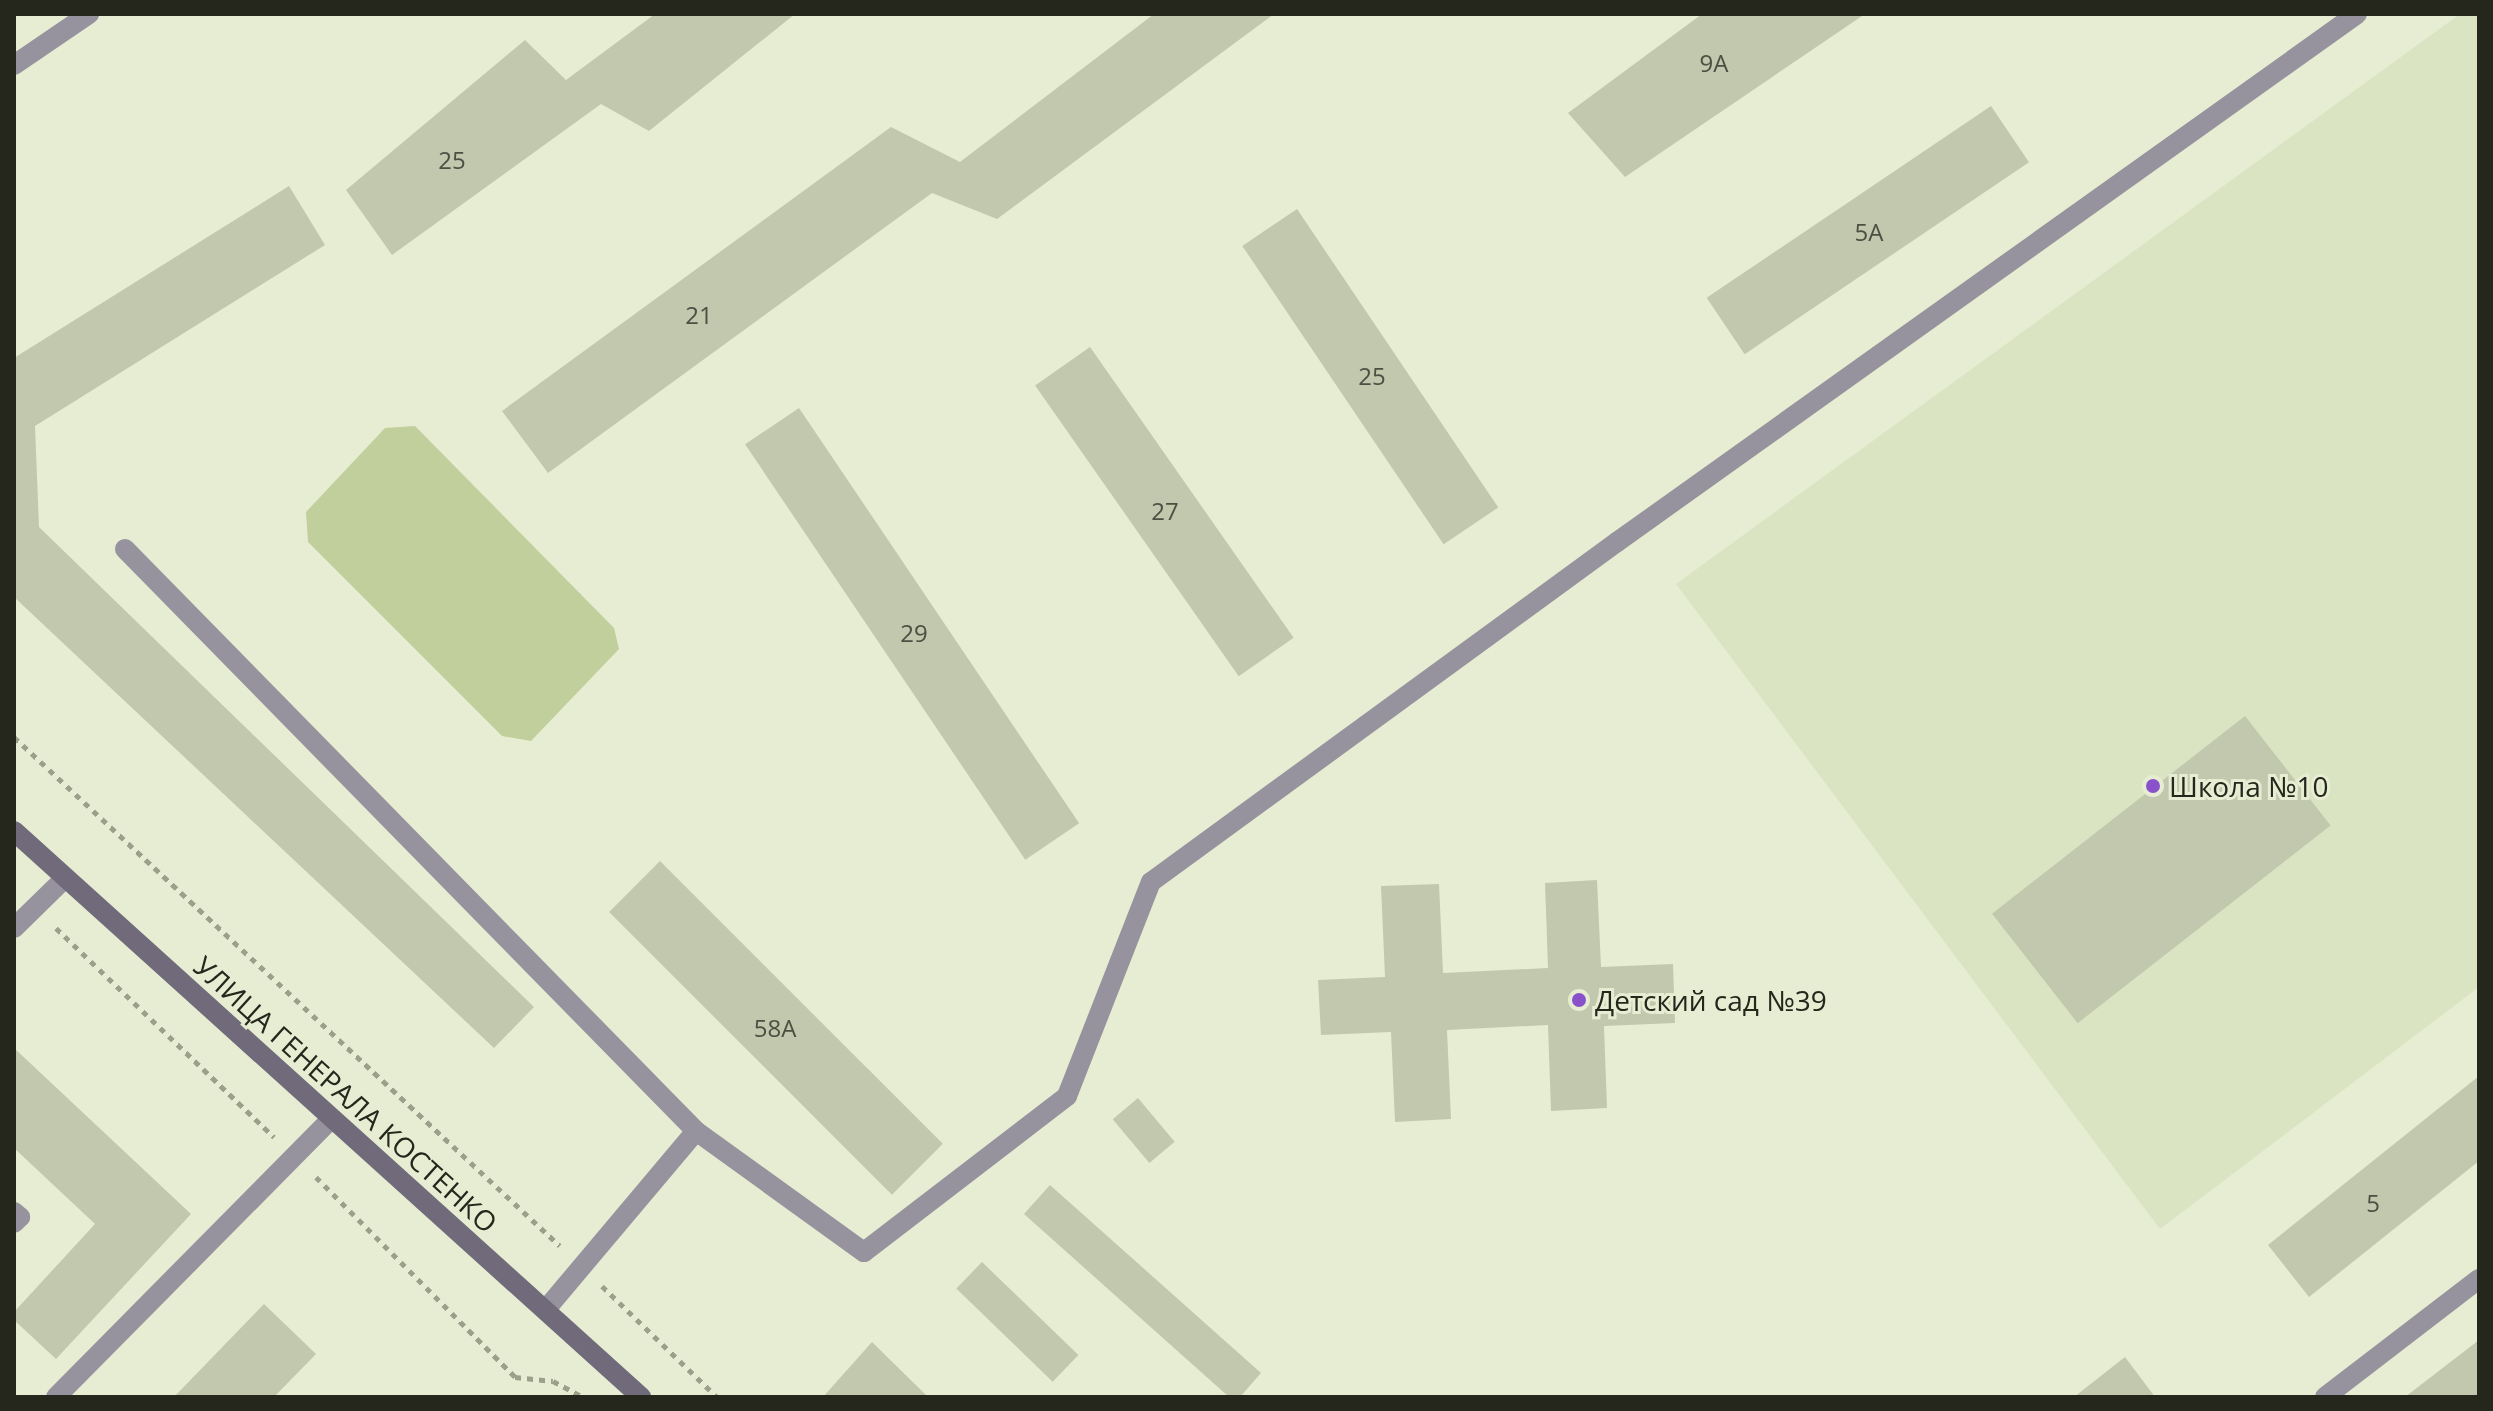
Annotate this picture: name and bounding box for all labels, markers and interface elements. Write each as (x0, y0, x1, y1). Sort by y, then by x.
house number: 9А (1700, 49, 1728, 77)
house number: 25 (438, 146, 466, 174)
house number: 5А (1855, 218, 1883, 246)
house number: 21 (685, 301, 713, 329)
house number: 25 (1358, 362, 1386, 390)
house number: 27 (1151, 497, 1179, 525)
house number: 29 (900, 619, 928, 647)
place label: Школа №10 (2169, 769, 2329, 803)
marker: Школа №10 (2144, 777, 2162, 795)
street label: УЛИЦА ГЕНЕРАЛА КОСТЕНКО (187, 949, 505, 1239)
place label: Детский сад №39 (1595, 983, 1827, 1017)
marker: Детский сад №39 (1570, 991, 1588, 1009)
house number: 58А (754, 1014, 796, 1042)
house number: 5 (2366, 1189, 2380, 1217)

